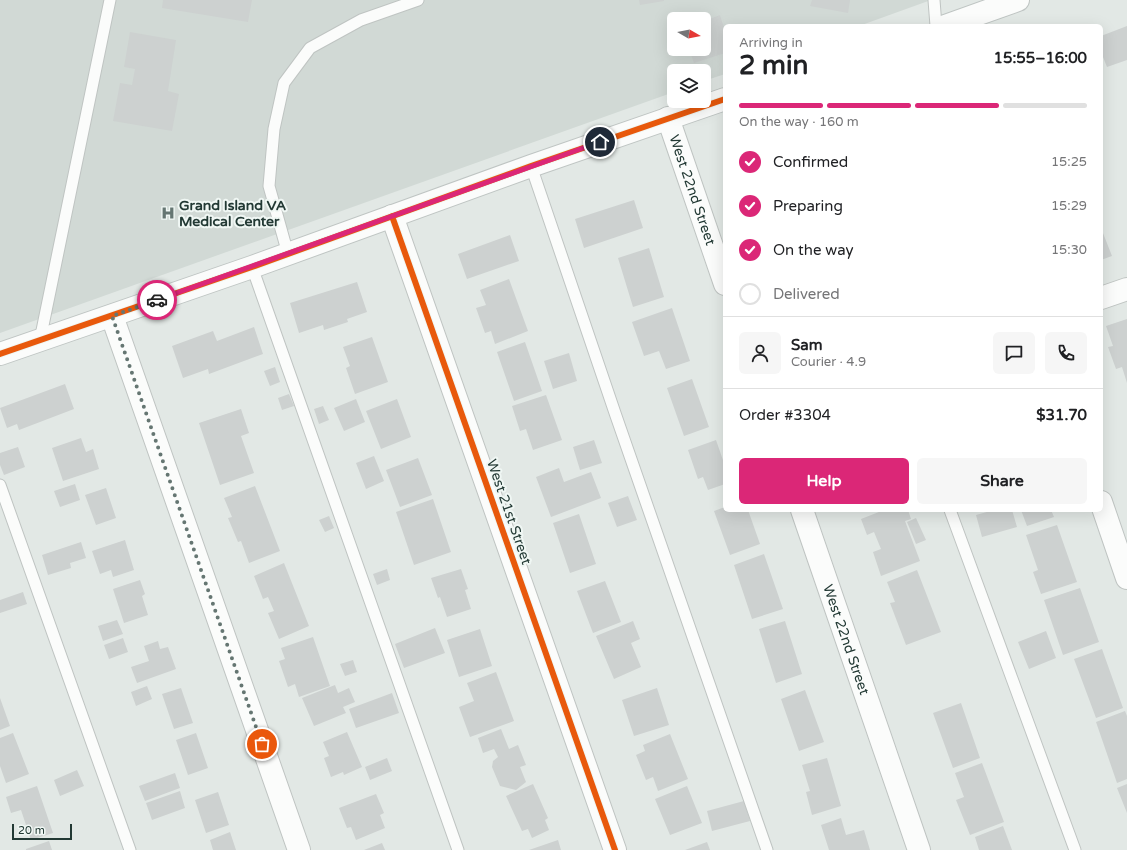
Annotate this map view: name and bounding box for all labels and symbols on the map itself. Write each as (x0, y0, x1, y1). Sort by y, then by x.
north arrow (667, 12, 711, 56)
pin (583, 125, 617, 159)
street label: West 22nd Street (666, 132, 720, 248)
place label: Grand Island VA Medical Center (179, 197, 287, 230)
hospital icon: Grand Island VA Medical Center (160, 205, 176, 221)
courier (137, 280, 177, 320)
street label: West 21st Street (483, 457, 535, 568)
street label: West 22nd Street (820, 582, 874, 698)
pin (245, 727, 279, 761)
scale bar (12, 822, 72, 841)

